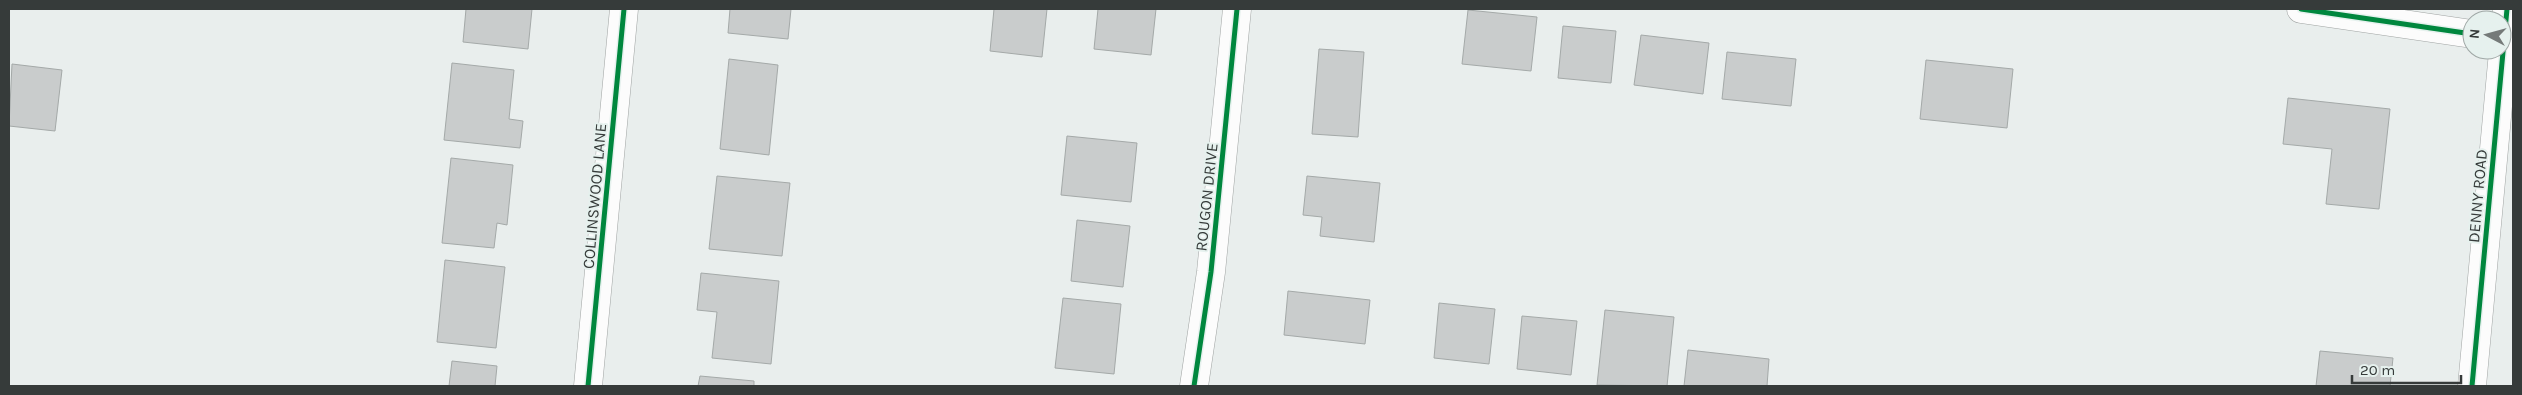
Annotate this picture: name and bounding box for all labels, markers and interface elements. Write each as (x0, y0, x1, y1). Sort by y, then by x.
north arrow (2462, 10, 2512, 60)
text: N (2466, 28, 2484, 40)
street label: COLLINSWOOD LANE (579, 122, 610, 270)
street label: ROUGON DRIVE (1191, 142, 1222, 252)
street label: DENNY ROAD (2464, 148, 2491, 244)
scale bar (2352, 352, 2461, 384)
text: 20 m (2360, 361, 2395, 379)

